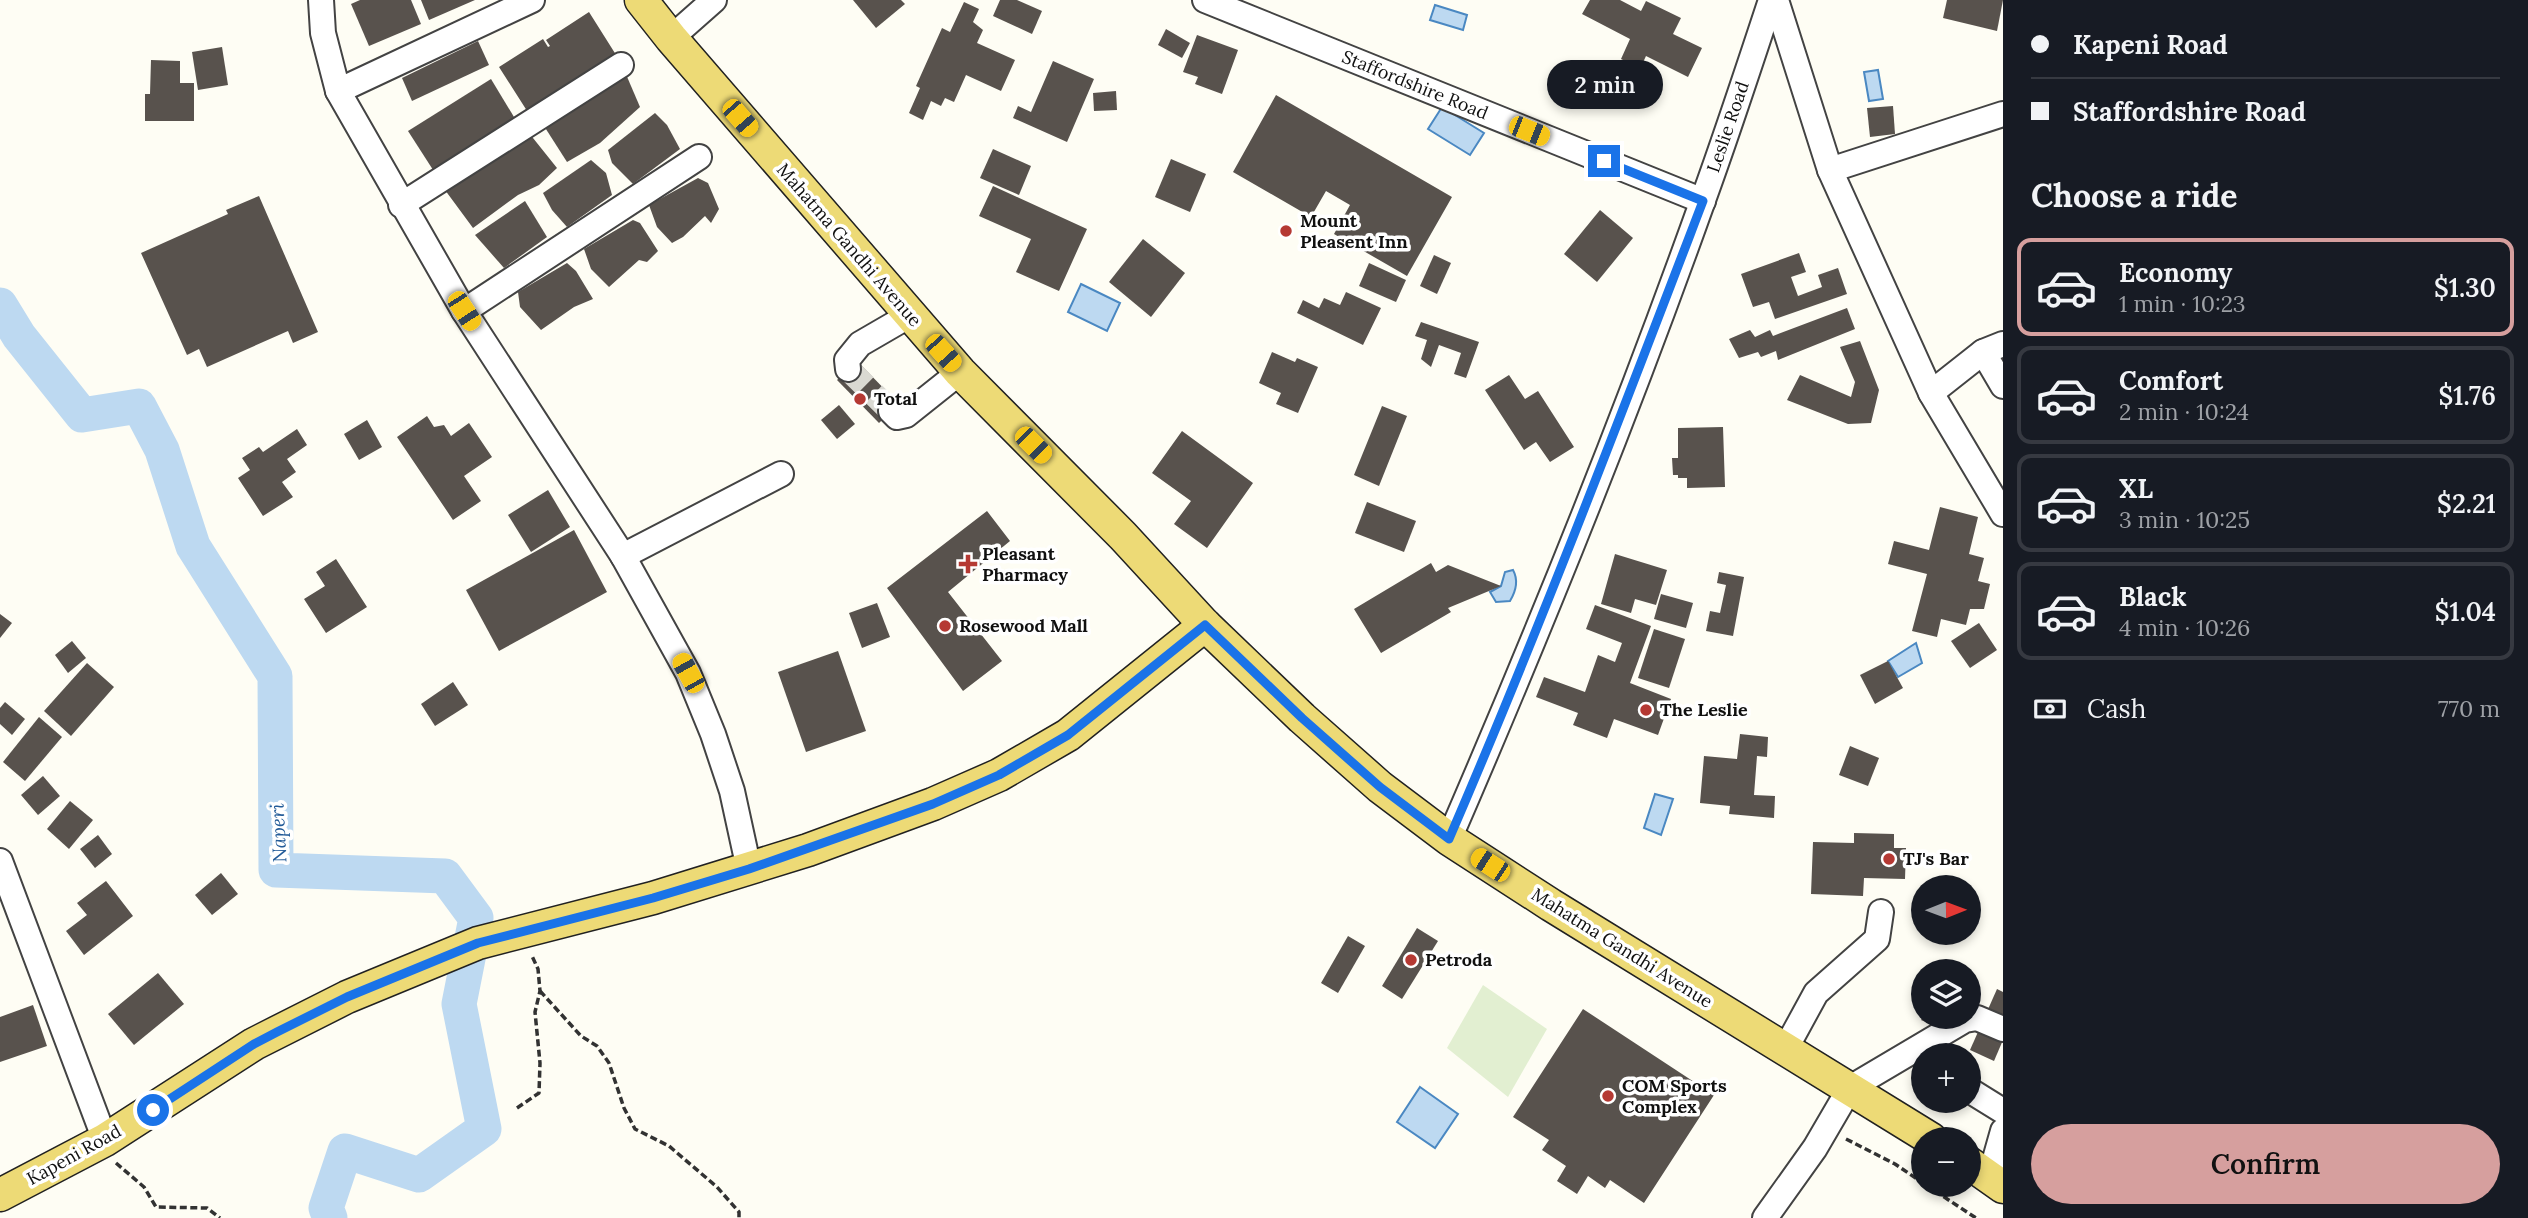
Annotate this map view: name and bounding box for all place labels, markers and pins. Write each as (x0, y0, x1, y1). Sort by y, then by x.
place label: Mount Pleasent Inn (1300, 209, 1408, 253)
marker: Mount Pleasent Inn (1278, 223, 1294, 239)
place label: Total (874, 387, 918, 410)
marker: Total (852, 391, 868, 407)
place label: Pleasant Pharmacy (982, 542, 1068, 586)
marker: Pleasant Pharmacy (960, 556, 976, 572)
place label: Rosewood Mall (959, 614, 1088, 637)
marker: Rosewood Mall (937, 618, 953, 634)
place label: The Leslie (1660, 698, 1748, 721)
marker: The Leslie (1638, 702, 1654, 718)
place label: TJ's Bar (1903, 847, 1969, 870)
marker: TJ's Bar (1881, 851, 1897, 867)
place label: Petroda (1425, 948, 1493, 971)
marker: Petroda (1403, 952, 1419, 968)
place label: COM Sports Complex (1622, 1074, 1727, 1118)
marker: COM Sports Complex (1600, 1088, 1616, 1104)

